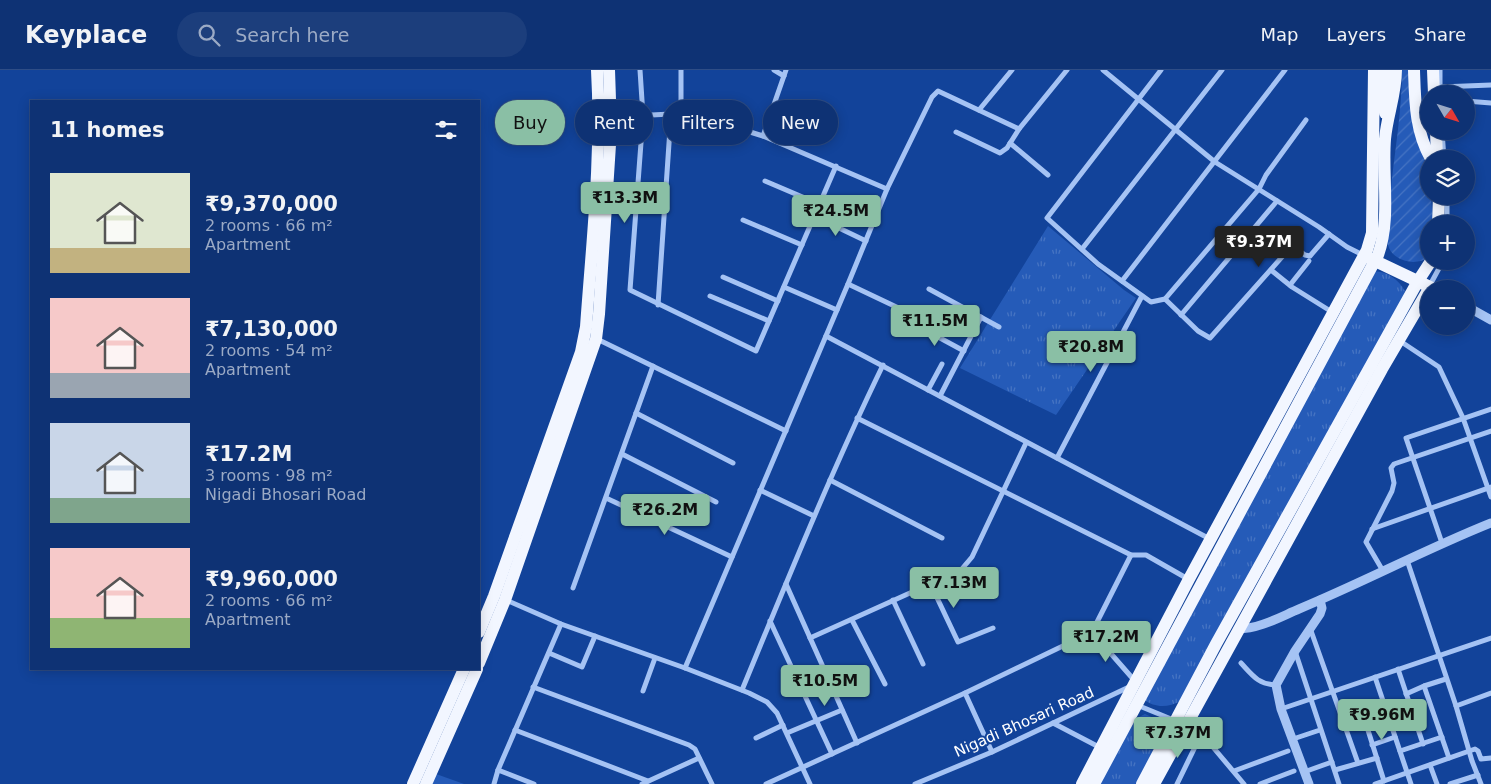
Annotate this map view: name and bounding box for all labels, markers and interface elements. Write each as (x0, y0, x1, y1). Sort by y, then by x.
search box (177, 12, 527, 57)
text: Keyplace (25, 21, 147, 49)
icon: search (195, 21, 223, 49)
text: Search here (235, 24, 349, 46)
text: Map (1260, 24, 1298, 45)
text: Layers (1326, 24, 1386, 45)
text: Share (1414, 24, 1466, 45)
north arrow (1420, 85, 1475, 140)
map controls (1420, 85, 1475, 335)
chip: Buy (495, 100, 565, 145)
chip: Rent (575, 100, 653, 145)
chip: Filters (663, 100, 753, 145)
chip: New (763, 100, 838, 145)
icon: filters (432, 116, 460, 144)
text: 11 homes (50, 118, 165, 142)
button: layers (1420, 150, 1475, 205)
pin: ₹13.3M (584, 182, 666, 224)
text: ₹13.3M (592, 188, 658, 207)
text: ₹9,370,000 (205, 192, 338, 216)
icon: home (90, 193, 150, 253)
pin: ₹24.5M (795, 194, 877, 237)
text: ₹24.5M (803, 201, 869, 220)
button: + (1420, 215, 1475, 270)
text: 2 rooms · 66 m² (205, 216, 333, 235)
pin: ₹9.37M (1218, 226, 1300, 268)
text: ₹9.37M (1226, 232, 1292, 251)
text: Apartment (205, 235, 291, 254)
button: − (1420, 280, 1475, 335)
pin: ₹11.5M (894, 304, 976, 347)
text: ₹11.5M (902, 311, 968, 330)
text: ₹7,130,000 (205, 317, 338, 341)
icon: home (90, 318, 150, 378)
pin: ₹20.8M (1050, 330, 1132, 373)
text: ₹20.8M (1058, 337, 1124, 356)
text: 2 rooms · 54 m² (205, 341, 333, 360)
text: Apartment (205, 360, 291, 379)
text: ₹17.2M (205, 442, 292, 466)
icon: home (90, 443, 150, 503)
text: 3 rooms · 98 m² (205, 466, 333, 485)
text: Nigadi Bhosari Road (205, 485, 366, 504)
pin: ₹26.2M (624, 494, 706, 536)
text: ₹26.2M (632, 500, 698, 519)
pin: ₹7.13M (913, 566, 995, 609)
text: ₹9,960,000 (205, 567, 338, 591)
icon: home (90, 568, 150, 628)
text: ₹7.13M (921, 573, 987, 592)
text: 2 rooms · 66 m² (205, 591, 333, 610)
text: Apartment (205, 610, 291, 629)
pin: ₹17.2M (1065, 620, 1147, 663)
text: ₹17.2M (1073, 627, 1139, 646)
pin: ₹10.5M (784, 664, 866, 707)
text: ₹10.5M (792, 671, 858, 690)
street label: Nigadi Bhosari Road (951, 683, 1097, 761)
pin: ₹9.96M (1341, 698, 1423, 741)
text: ₹9.96M (1349, 705, 1415, 724)
pin: ₹7.37M (1137, 716, 1219, 759)
text: ₹7.37M (1145, 723, 1211, 742)

